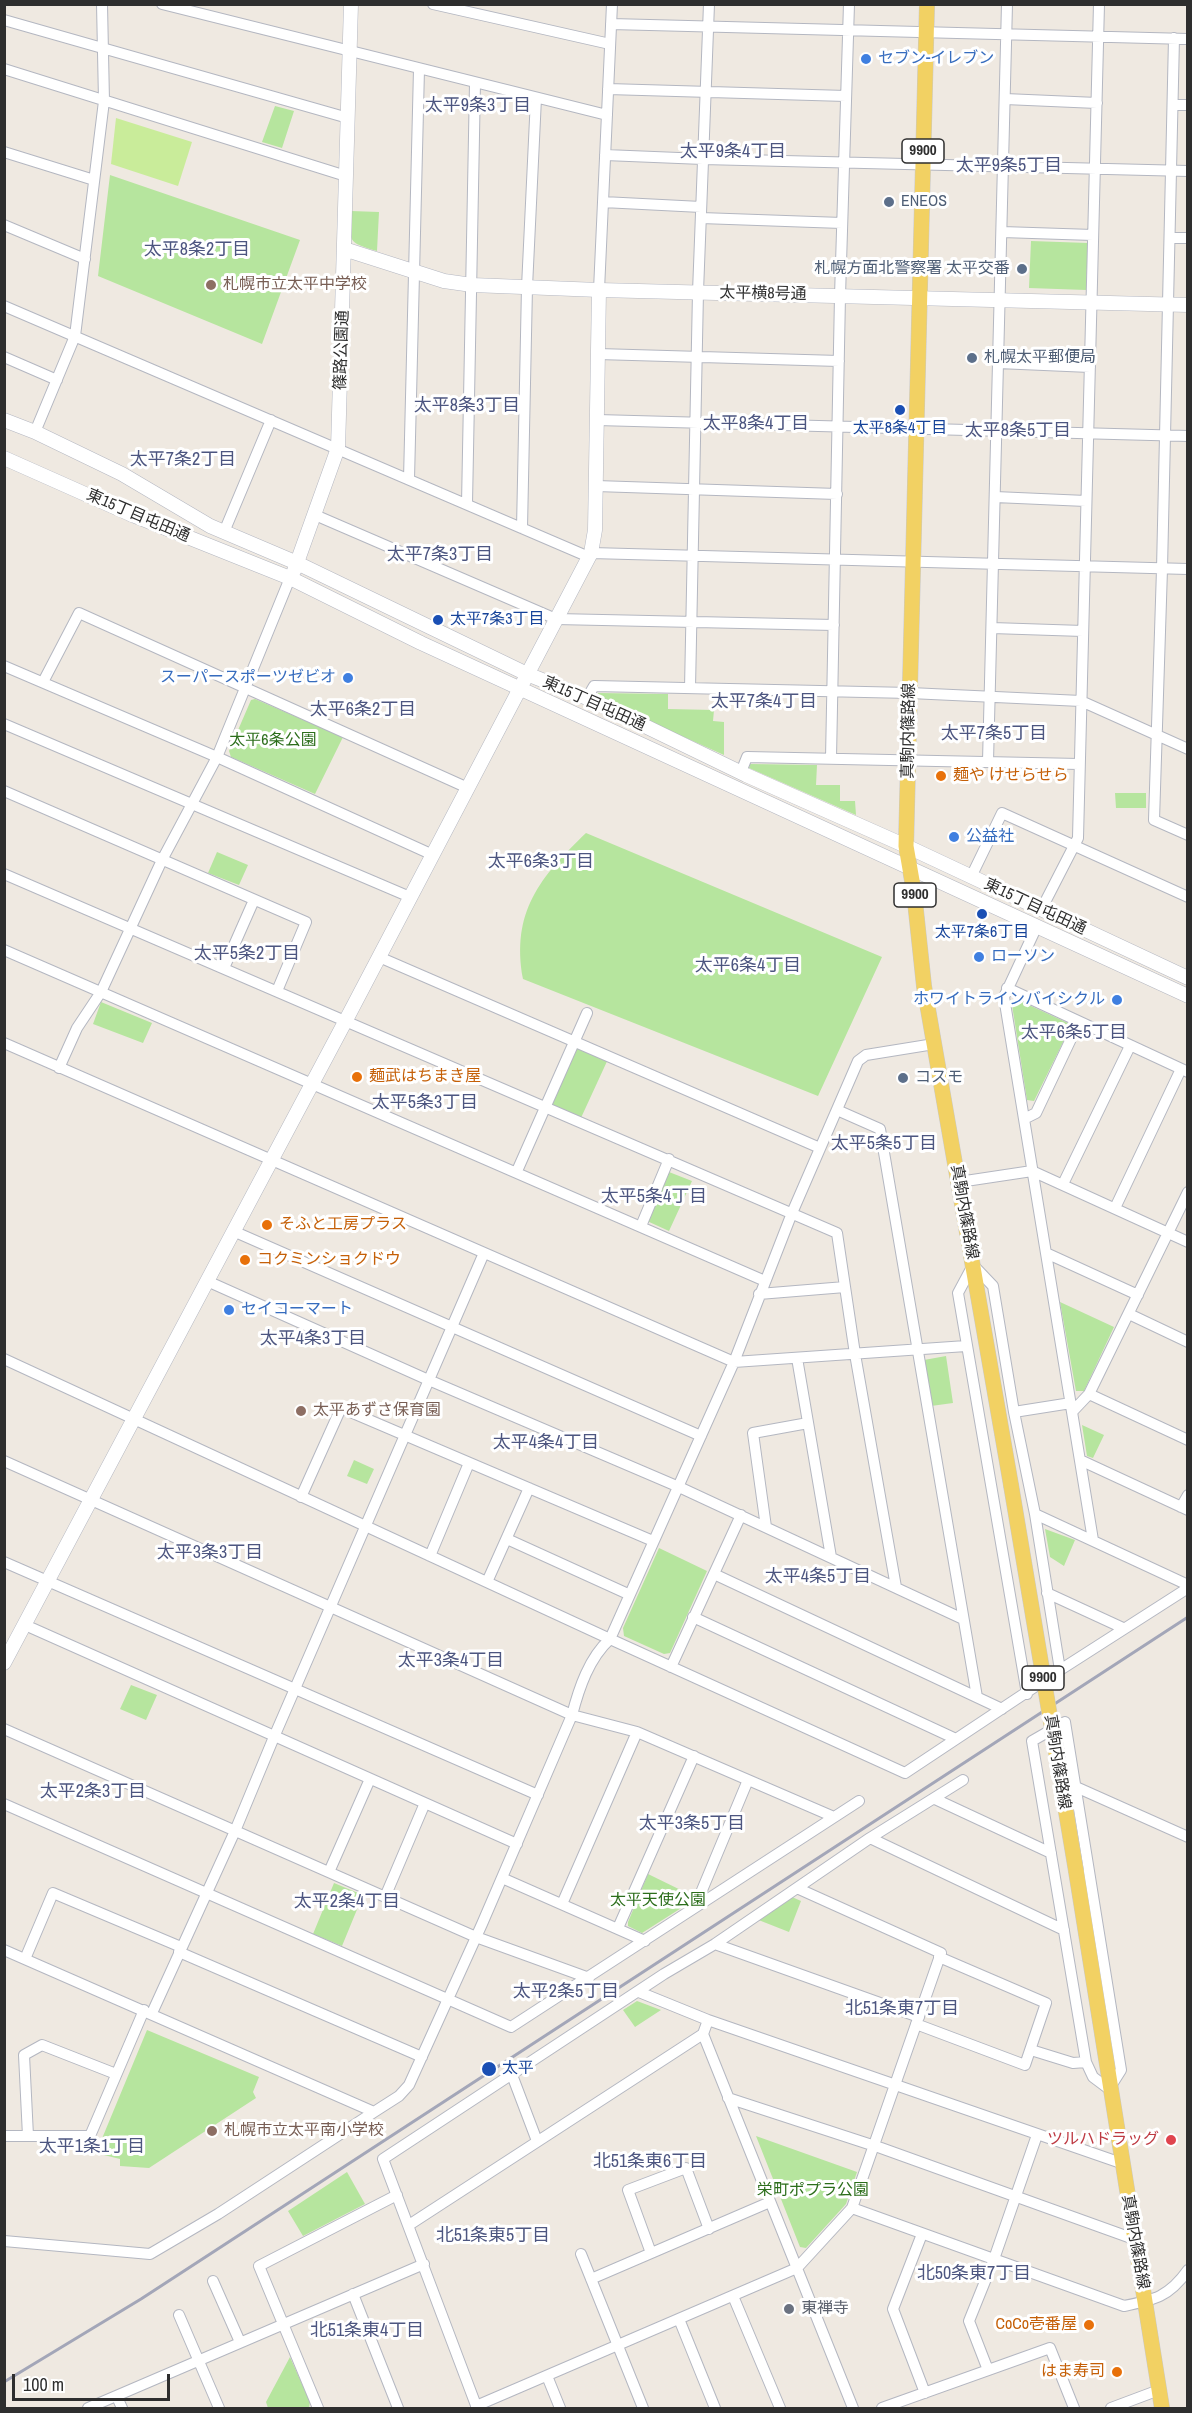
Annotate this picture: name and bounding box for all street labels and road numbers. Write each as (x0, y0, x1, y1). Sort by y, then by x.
road number: 9900 (902, 139, 944, 163)
street label: 太平横8号通 (719, 284, 807, 304)
street label: 篠路公園通 (331, 310, 353, 390)
street label: 東15丁目屯田通 (83, 486, 193, 546)
street label: 東15丁目屯田通 (540, 673, 648, 735)
street label: 真駒内篠路線 (899, 683, 919, 779)
street label: 東15丁目屯田通 (981, 875, 1089, 939)
road number: 9900 (894, 883, 936, 907)
street label: 真駒内篠路線 (946, 1163, 982, 1261)
road number: 9900 (1022, 1666, 1064, 1690)
street label: 真駒内篠路線 (1040, 1713, 1074, 1811)
street label: 真駒内篠路線 (1117, 2193, 1153, 2291)

